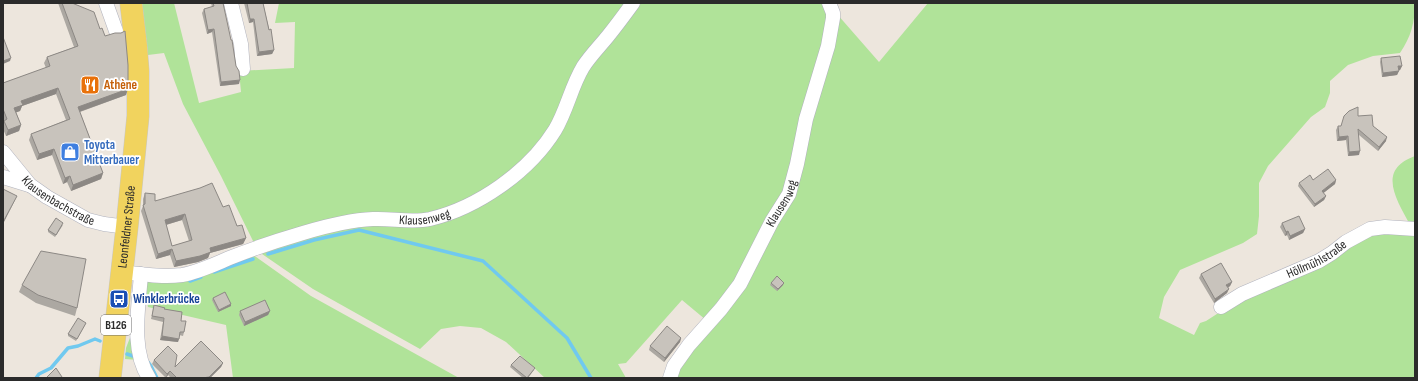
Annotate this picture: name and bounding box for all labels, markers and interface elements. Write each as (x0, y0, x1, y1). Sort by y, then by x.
restaurant icon: Athène (79, 74, 101, 96)
place label: Athène (103, 77, 138, 93)
place label: Toyota Mitterbauer (84, 137, 139, 168)
shop icon: Toyota Mitterbauer (59, 141, 81, 163)
street label: Klausenbachstraße (18, 173, 96, 229)
street label: Klausenweg (762, 178, 800, 230)
street label: Leonfeldner Straße (114, 185, 139, 269)
street label: Klausenweg (398, 205, 453, 229)
street label: Höllmühlstraße (1284, 236, 1350, 282)
bus stop icon: Winklerbrücke (108, 288, 130, 310)
place label: Winklerbrücke (133, 291, 200, 307)
road number: B126 (101, 315, 131, 335)

